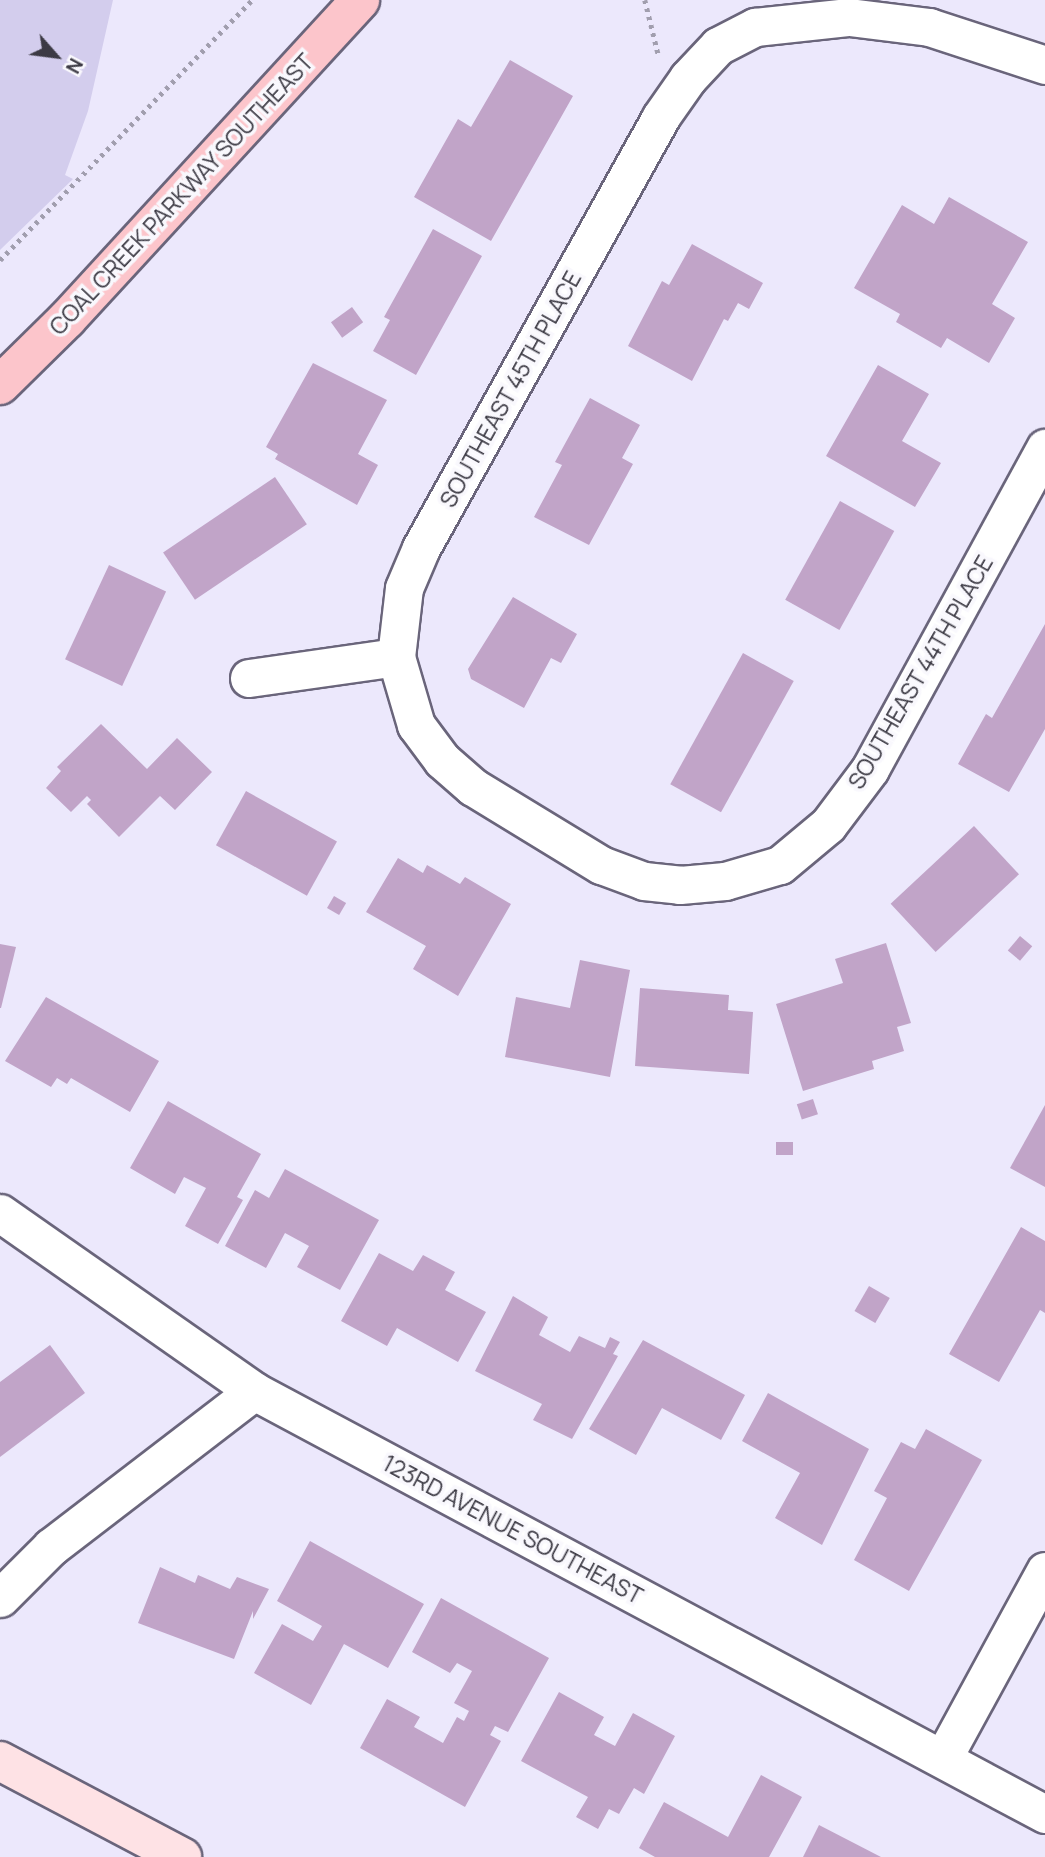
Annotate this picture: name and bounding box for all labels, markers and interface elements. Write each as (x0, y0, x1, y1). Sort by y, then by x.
north arrow (21, 21, 91, 91)
street label: COAL CREEK PARKWAY SOUTHEAST (43, 47, 319, 341)
text: N (60, 54, 89, 78)
street label: SOUTHEAST 45TH PLACE (433, 266, 587, 512)
street label: SOUTHEAST 44TH PLACE (842, 550, 998, 794)
street label: 123RD AVENUE SOUTHEAST (378, 1449, 648, 1609)

